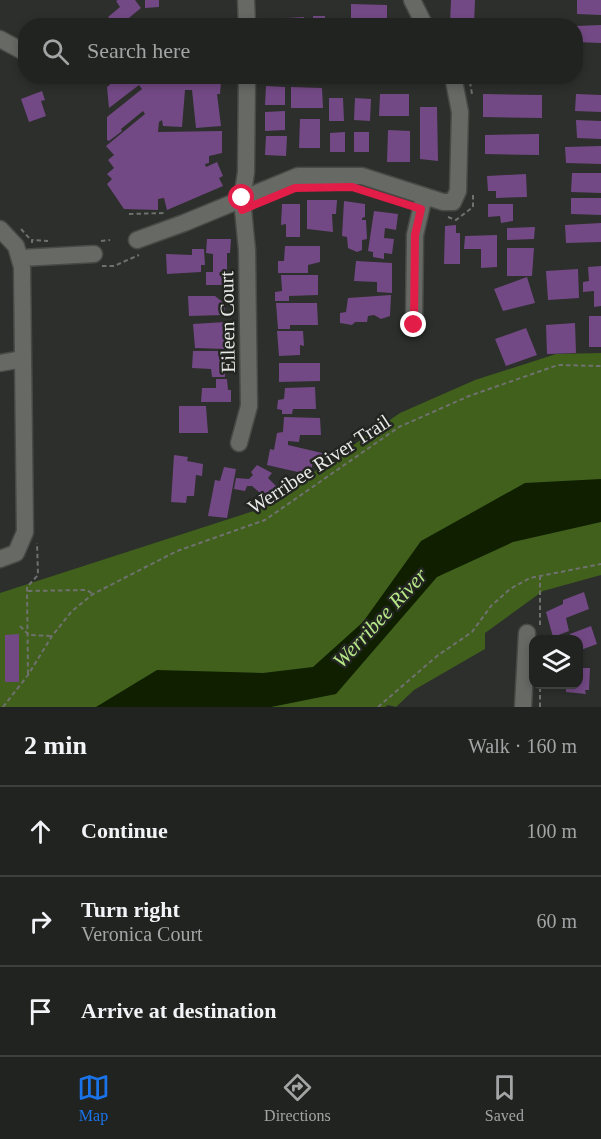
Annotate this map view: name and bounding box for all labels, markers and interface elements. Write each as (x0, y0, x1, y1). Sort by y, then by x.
search box (18, 18, 583, 84)
icon: search (39, 35, 72, 68)
text: Search here (87, 38, 190, 63)
route start (228, 184, 254, 210)
street label: Eileen Court (215, 271, 239, 373)
route end (400, 311, 426, 337)
street label: Werribee River Trail (244, 410, 395, 518)
water label: Werribee River (328, 563, 433, 673)
map controls (529, 635, 583, 689)
button: layers (529, 635, 583, 689)
text: 2 min (24, 731, 87, 760)
text: Walk · 160 m (468, 735, 577, 757)
icon: ahead (24, 815, 57, 848)
text: Continue (81, 818, 168, 843)
text: 100 m (526, 820, 577, 842)
text: Turn right (81, 897, 180, 922)
icon: right (24, 905, 57, 938)
text: 60 m (536, 910, 577, 932)
text: Veronica Court (81, 923, 203, 945)
icon: arrive (24, 995, 57, 1028)
text: Arrive at destination (81, 998, 277, 1023)
tab: Map (77, 1071, 110, 1125)
tab: Directions (264, 1071, 331, 1125)
tab: Saved (485, 1071, 524, 1125)

